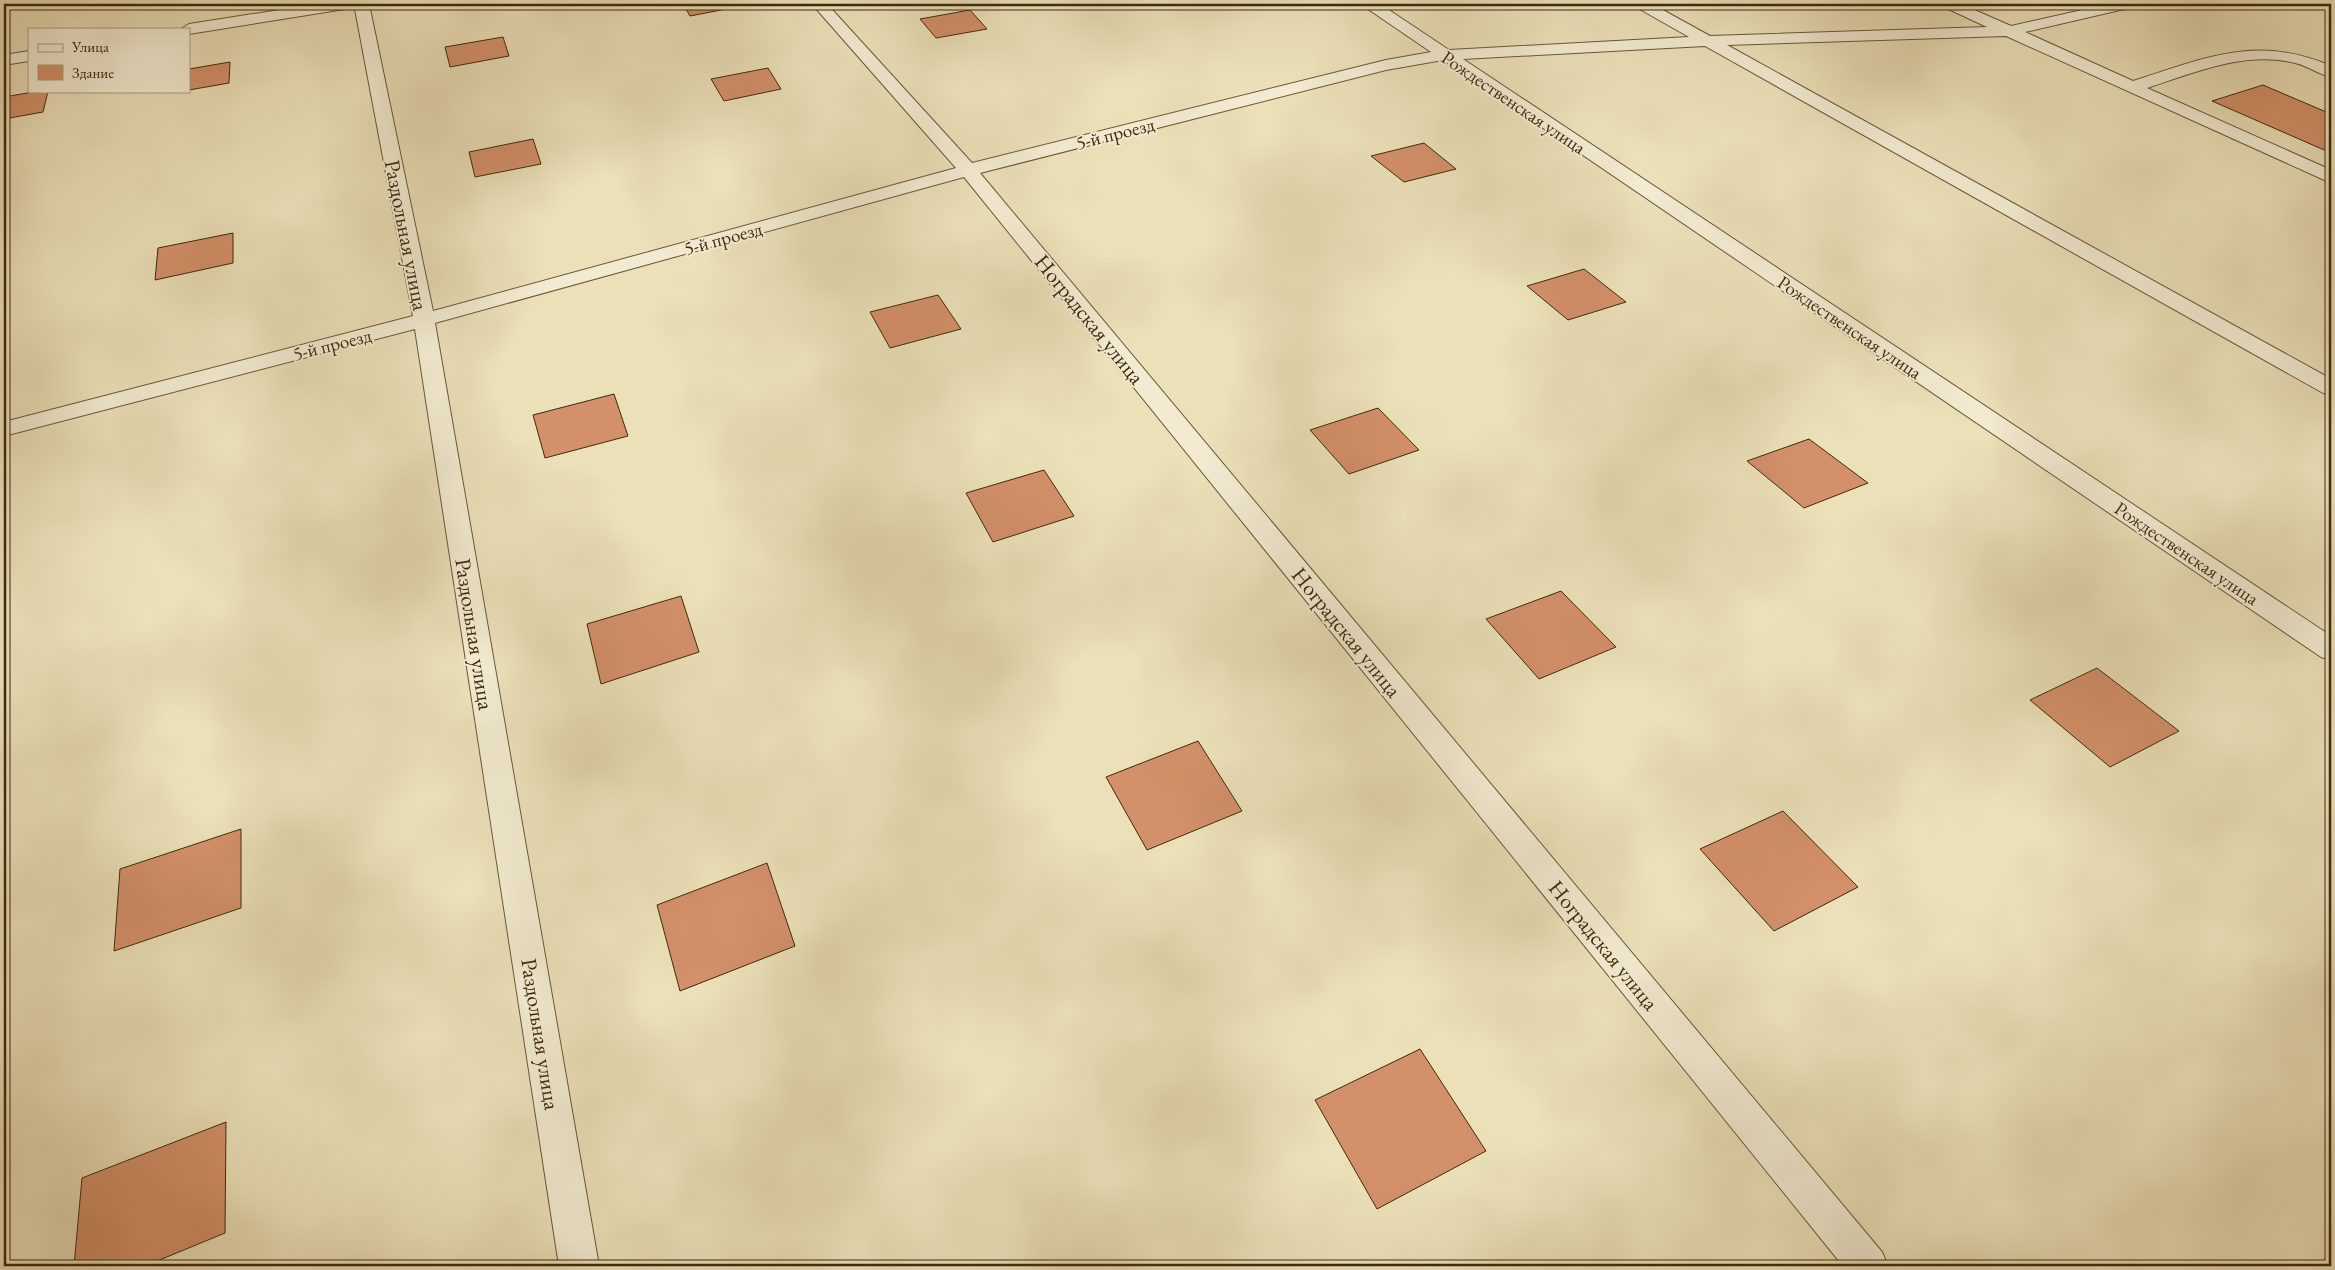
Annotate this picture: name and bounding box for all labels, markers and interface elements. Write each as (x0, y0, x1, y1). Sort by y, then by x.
legend (28, 28, 190, 92)
text: Улица (71, 37, 109, 56)
street label: Рождественская улица (1437, 45, 1591, 160)
text: Здание (72, 63, 114, 82)
street label: 5-й проезд (1073, 112, 1157, 155)
street label: Раздольная улица (378, 157, 435, 313)
street label: 5-й проезд (681, 216, 765, 261)
street label: Ноградская улица (1028, 248, 1151, 391)
street label: Рождественская улица (1773, 270, 1927, 385)
street label: 5-й проезд (290, 323, 374, 366)
street label: Рождественская улица (2110, 496, 2264, 611)
street label: Раздольная улица (448, 556, 501, 712)
street label: Ноградская улица (1285, 561, 1408, 704)
street label: Ноградская улица (1542, 874, 1665, 1017)
street label: Раздольная улица (514, 956, 567, 1112)

